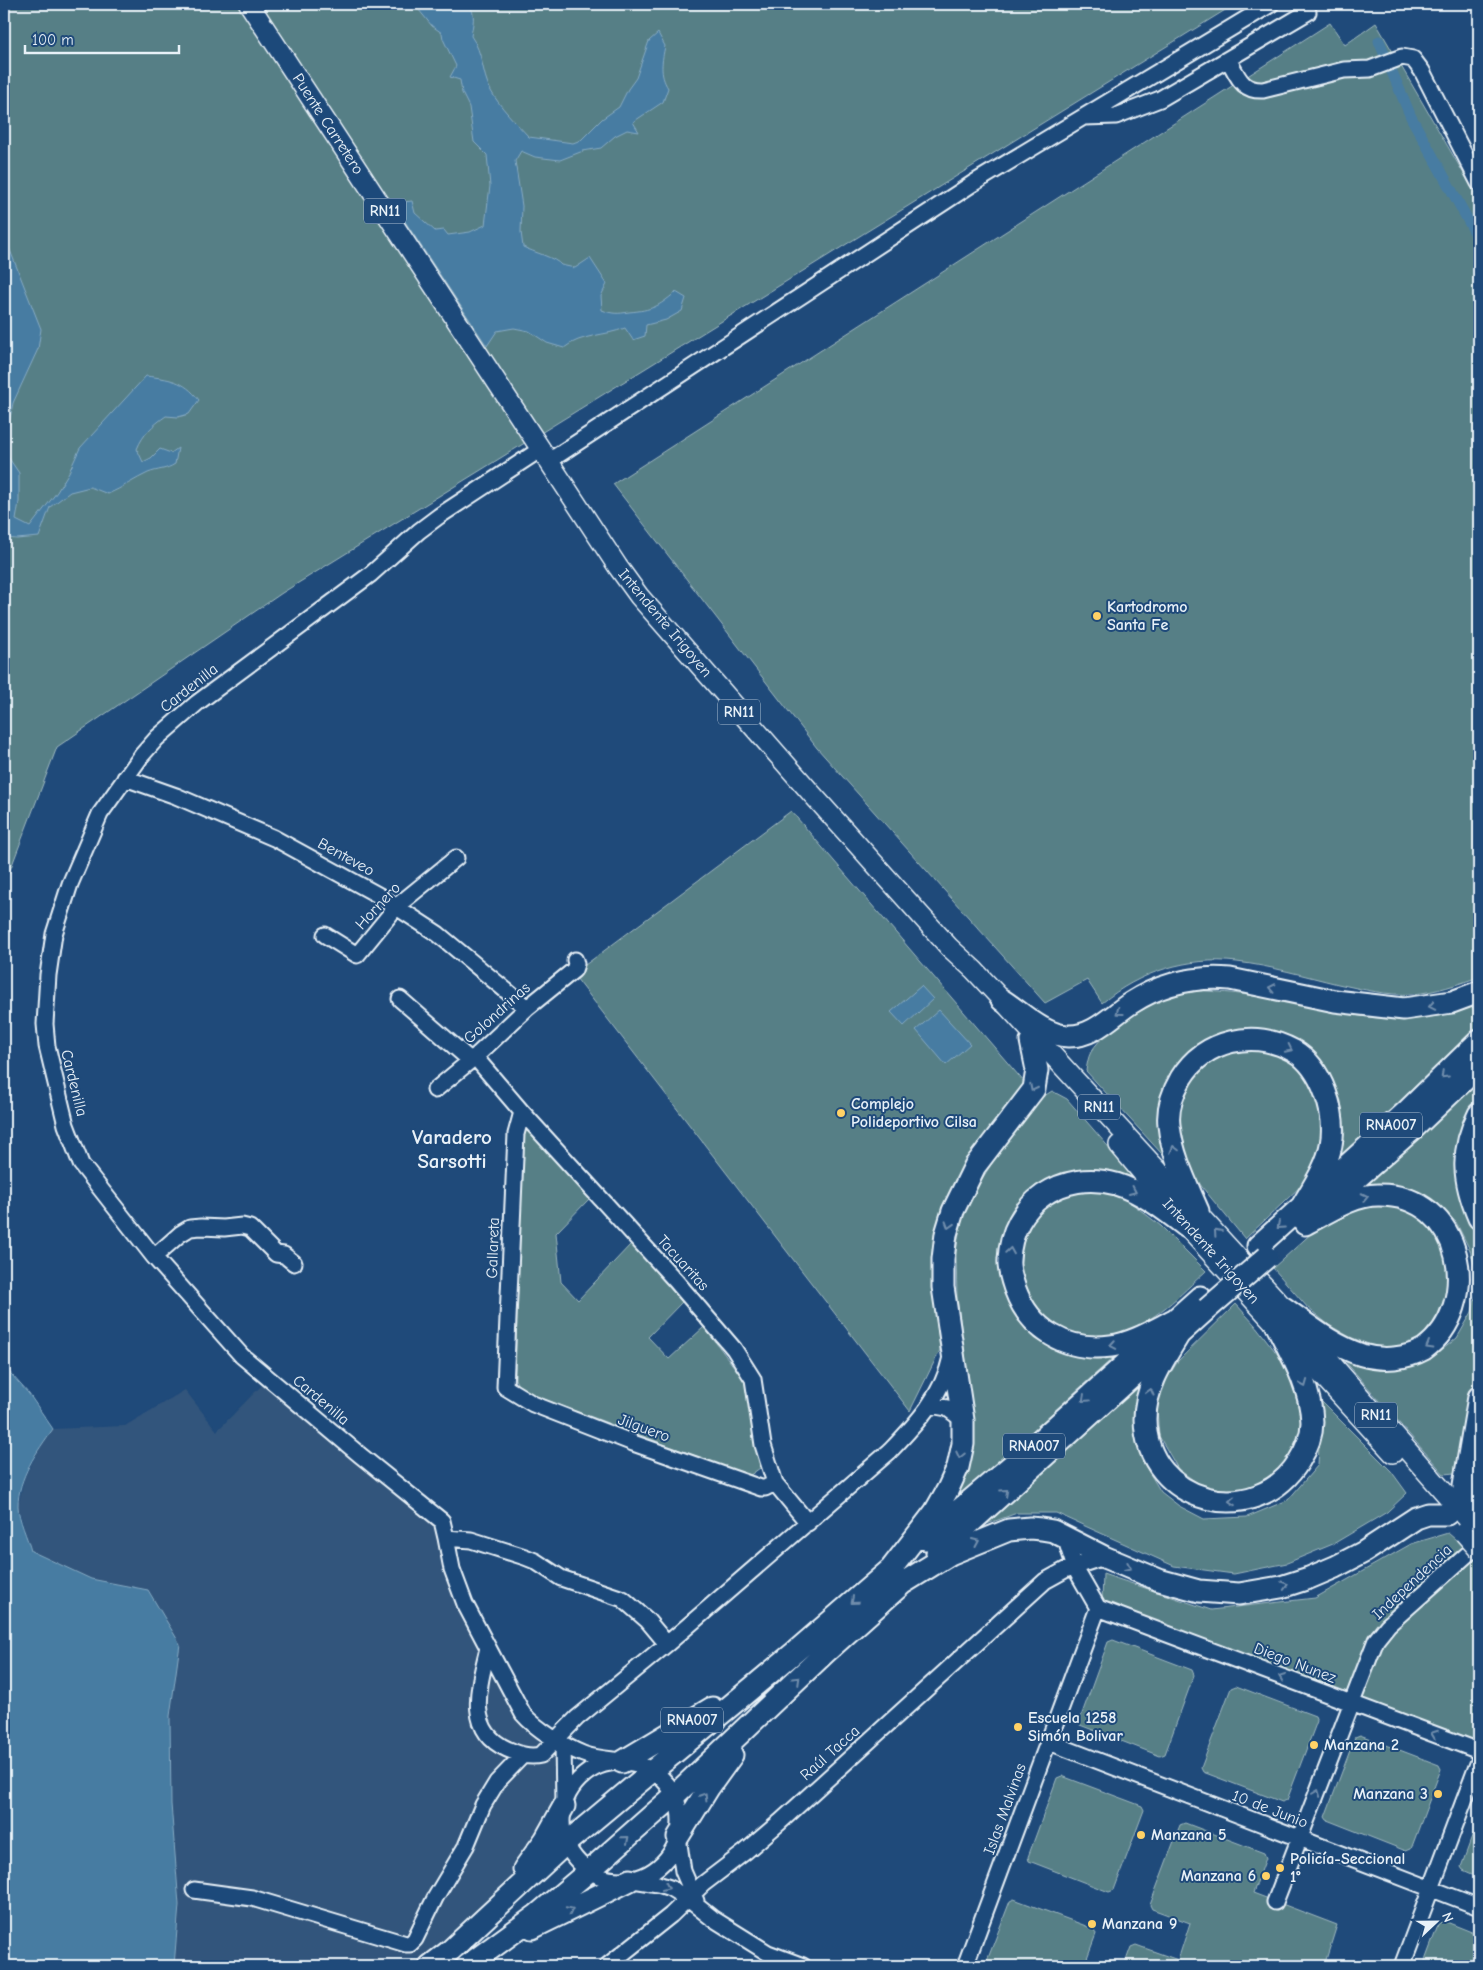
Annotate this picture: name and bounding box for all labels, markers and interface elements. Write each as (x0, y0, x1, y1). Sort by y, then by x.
scale bar (25, 22, 179, 54)
text: 100 m (32, 31, 74, 49)
street label: Puente Carretero (289, 70, 367, 178)
road number: RN11 (364, 198, 406, 224)
street label: Intendente Irigoyen (614, 565, 716, 681)
place label: Kartodromo Santa Fe (1107, 598, 1188, 634)
marker: Kartodromo Santa Fe (1091, 610, 1103, 622)
street label: Cardenilla (157, 660, 221, 716)
road number: RN11 (718, 700, 760, 724)
street label: Benteveo (315, 834, 377, 880)
street label: Hornero (352, 879, 404, 933)
street label: Golondrinas (460, 978, 534, 1047)
one-way arrow (1268, 983, 1277, 994)
one-way arrow (1428, 1000, 1437, 1010)
one-way arrow (1115, 1006, 1124, 1015)
one-way arrow (1283, 1043, 1292, 1053)
street label: Cardenilla (57, 1048, 91, 1118)
one-way arrow (1441, 1069, 1450, 1078)
one-way arrow (1029, 1083, 1039, 1092)
road number: RN11 (1078, 1094, 1120, 1120)
place label: Complejo Polideportivo Cilsa (851, 1095, 977, 1131)
marker: Complejo Polideportivo Cilsa (835, 1107, 847, 1119)
road number: RNA007 (1360, 1112, 1422, 1138)
district label: Varadero Sarsotti (412, 1125, 492, 1173)
one-way arrow (1169, 1145, 1180, 1154)
one-way arrow (1128, 1185, 1137, 1196)
one-way arrow (1361, 1193, 1369, 1203)
street label: Intendente Irigoyen (1159, 1195, 1263, 1307)
street label: Gallareta (483, 1217, 503, 1279)
one-way arrow (1276, 1220, 1285, 1229)
one-way arrow (944, 1221, 954, 1229)
one-way arrow (1214, 1229, 1223, 1238)
street label: Tacuaritas (653, 1232, 713, 1295)
one-way arrow (1004, 1247, 1015, 1255)
one-way arrow (1108, 1340, 1117, 1350)
one-way arrow (1425, 1340, 1434, 1350)
street label: Cardenilla (289, 1371, 353, 1429)
one-way arrow (1298, 1379, 1308, 1388)
one-way arrow (1145, 1388, 1155, 1396)
one-way arrow (1082, 1393, 1091, 1402)
road number: RN11 (1355, 1402, 1397, 1428)
street label: Jilguero (616, 1410, 672, 1446)
road number: RNA007 (1003, 1434, 1065, 1458)
one-way arrow (955, 1451, 966, 1460)
one-way arrow (999, 1489, 1008, 1498)
one-way arrow (1228, 1495, 1236, 1506)
one-way arrow (971, 1538, 980, 1549)
street label: Independencia (1369, 1541, 1455, 1623)
one-way arrow (1123, 1560, 1132, 1571)
one-way arrow (1280, 1581, 1289, 1591)
one-way arrow (851, 1595, 860, 1604)
street label: Diego Nunez (1251, 1639, 1339, 1687)
one-way arrow (1278, 1673, 1286, 1683)
one-way arrow (791, 1677, 800, 1686)
road number: RNA007 (661, 1708, 723, 1732)
place label: Escuela 1258 Simón Bolivar (1028, 1709, 1123, 1745)
marker: Escuela 1258 Simón Bolivar (1012, 1721, 1024, 1733)
street label: Raúl Tacca (797, 1722, 863, 1784)
one-way arrow (1430, 1730, 1438, 1740)
place label: Manzana 2 (1324, 1736, 1399, 1754)
marker: Manzana 2 (1308, 1739, 1320, 1751)
street label: Islas Malvinas (980, 1761, 1030, 1857)
place label: Manzana 3 (1353, 1785, 1428, 1803)
street label: 10 de Junio (1230, 1786, 1310, 1832)
marker: Manzana 3 (1432, 1788, 1444, 1800)
one-way arrow (1311, 1789, 1321, 1798)
one-way arrow (697, 1792, 707, 1801)
place label: Manzana 5 (1151, 1826, 1226, 1844)
marker: Manzana 5 (1135, 1829, 1147, 1841)
one-way arrow (620, 1836, 629, 1845)
place label: Policía-Seccional 1° (1290, 1850, 1405, 1886)
marker: Policía-Seccional 1° (1274, 1862, 1286, 1874)
place label: Manzana 6 (1181, 1867, 1256, 1885)
marker: Manzana 6 (1260, 1870, 1272, 1882)
one-way arrow (661, 1881, 670, 1892)
north arrow (1410, 1898, 1460, 1948)
one-way arrow (564, 1907, 573, 1917)
text: N (1438, 1910, 1457, 1925)
place label: Manzana 9 (1102, 1915, 1177, 1933)
marker: Manzana 9 (1086, 1918, 1098, 1930)

